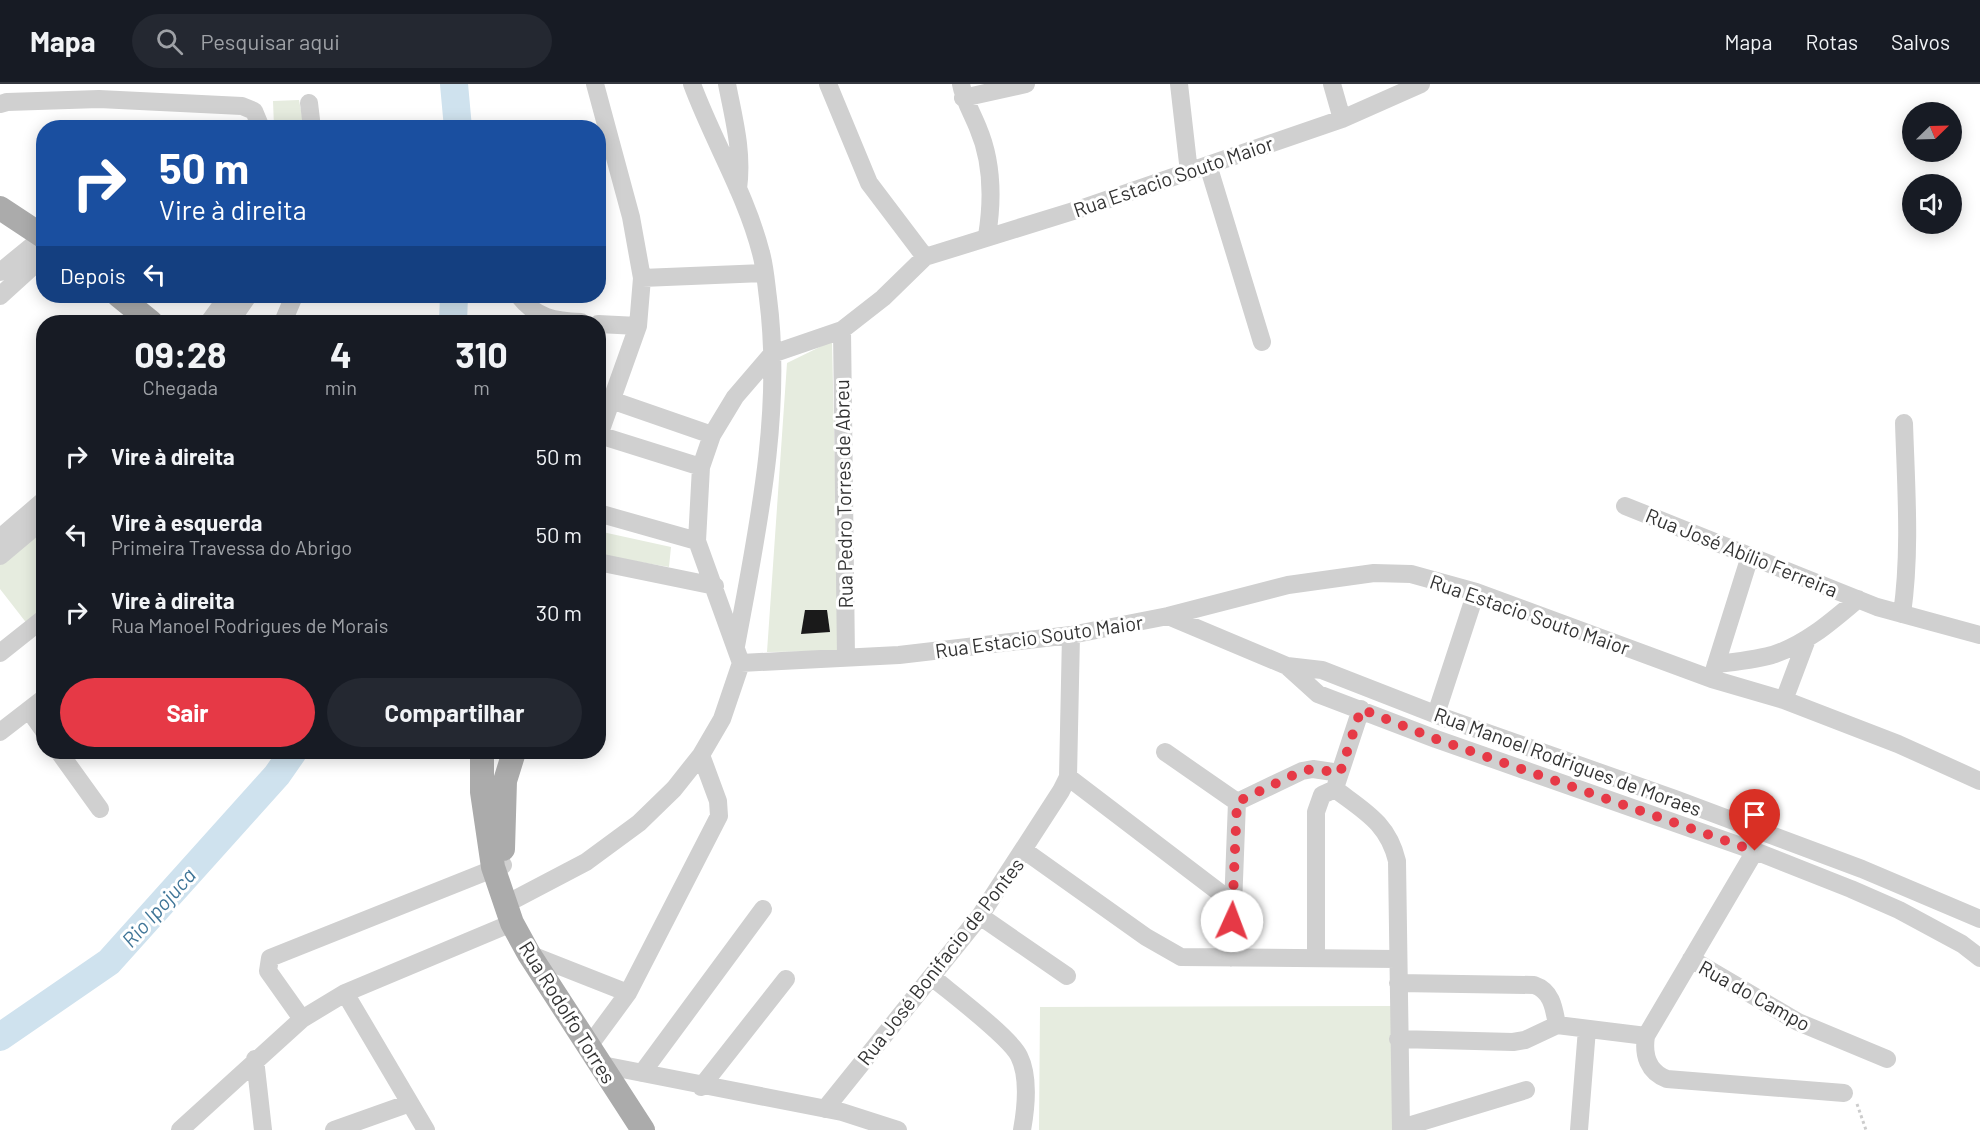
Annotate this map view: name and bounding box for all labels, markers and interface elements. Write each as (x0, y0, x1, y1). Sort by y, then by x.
search box (132, 14, 552, 68)
text: Mapa (30, 24, 96, 58)
icon: search (153, 25, 186, 58)
text: Pesquisar aqui (201, 28, 340, 54)
text: Mapa (1724, 29, 1772, 54)
text: Rotas (1805, 29, 1858, 54)
text: Salvos (1891, 29, 1950, 54)
north arrow (1902, 102, 1962, 162)
map controls (1902, 102, 1962, 234)
street label: Rua Estacio Souto Maior (1070, 131, 1276, 221)
text: 50 m (159, 142, 249, 192)
icon: right (60, 144, 138, 222)
button: sound (1902, 174, 1962, 234)
text: Vire à direita (159, 193, 307, 225)
icon: left (138, 258, 171, 291)
text: Depois (60, 262, 126, 288)
text: 09:28 (134, 332, 227, 375)
text: 4 (330, 332, 352, 375)
text: 310 (455, 332, 508, 375)
text: Chegada (143, 375, 218, 399)
text: min (325, 375, 357, 399)
text: m (473, 375, 490, 399)
street label: Rua Pedro Torres de Abreu (829, 379, 857, 609)
icon: right (60, 440, 93, 473)
text: Vire à direita (111, 443, 235, 469)
text: 50 m (536, 443, 582, 469)
street label: Rua José Abílio Ferreira (1643, 503, 1841, 601)
text: Vire à esquerda (111, 509, 262, 535)
icon: left (60, 518, 93, 551)
text: 50 m (536, 521, 582, 547)
text: Primeira Travessa do Abrigo (111, 535, 352, 559)
street label: Rua Estacio Souto Maior (1427, 569, 1633, 659)
text: Vire à direita (111, 587, 235, 613)
icon: right (60, 596, 93, 629)
text: 30 m (536, 599, 582, 625)
street label: Rua Estacio Souto Maior (933, 610, 1145, 662)
text: Rua Manoel Rodrigues de Morais (111, 613, 388, 637)
button: Sair (60, 678, 315, 747)
button: Compartilhar (327, 678, 582, 747)
street label: Rua Manoel Rodrigues de Moraes (1431, 701, 1705, 821)
pin (1729, 789, 1780, 851)
icon: arrive (1738, 798, 1771, 831)
street label: Rua José Bonifacio de Pontes (852, 853, 1028, 1069)
water label: Rio Ipojuca (116, 862, 200, 952)
position arrow (1200, 889, 1264, 953)
street label: Rua Rodolfo Torres (515, 936, 621, 1088)
street label: Rua do Campo (1695, 955, 1815, 1035)

